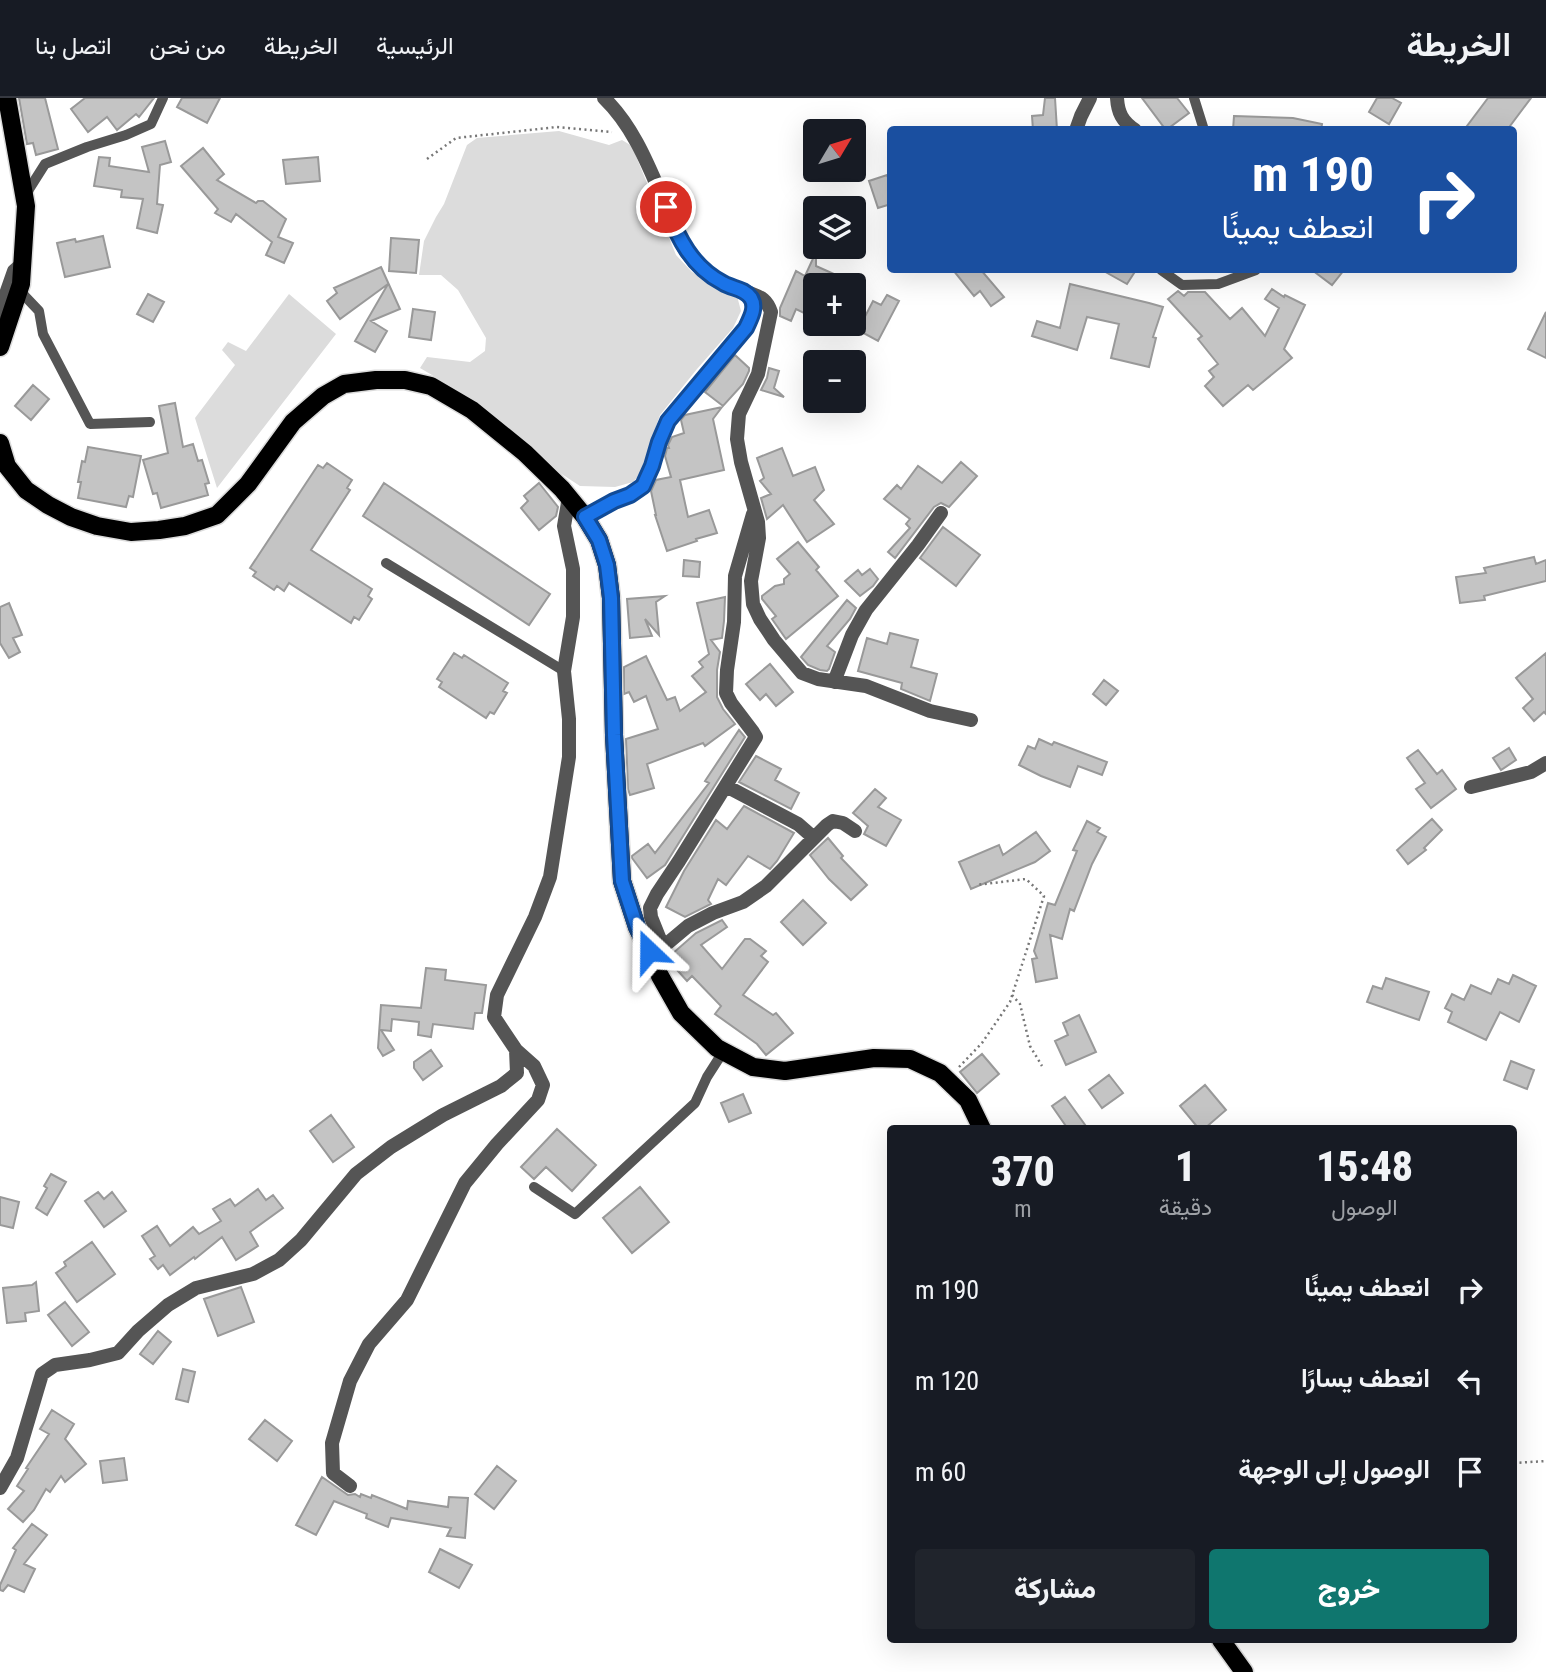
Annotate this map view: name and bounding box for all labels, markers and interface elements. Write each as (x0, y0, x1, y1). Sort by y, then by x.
text: الخريطة (1407, 25, 1511, 64)
text: اتصل بنا (35, 32, 112, 60)
text: من نحن (150, 32, 226, 60)
text: الخريطة (264, 32, 338, 60)
text: الرئيسية (376, 32, 454, 60)
north arrow (803, 119, 866, 182)
map controls (803, 119, 866, 413)
text: 190 m (1252, 146, 1374, 203)
icon: right (1398, 154, 1489, 245)
pin (636, 177, 696, 237)
icon: arrive (647, 188, 685, 226)
button: layers (803, 196, 866, 259)
text: انعطف يمينًا (1221, 208, 1374, 246)
button: + (803, 273, 866, 336)
button: − (803, 350, 866, 413)
position arrow (612, 914, 686, 988)
text: 1 (1175, 1142, 1196, 1191)
text: 15:48 (1316, 1142, 1413, 1191)
text: 370 (991, 1147, 1055, 1196)
text: دقيقة (1159, 1194, 1212, 1221)
text: الوصول (1331, 1194, 1398, 1221)
text: m (1014, 1196, 1032, 1223)
icon: right (1451, 1271, 1489, 1309)
text: انعطف يمينًا (1304, 1272, 1430, 1302)
text: 190 m (915, 1275, 979, 1305)
icon: left (1451, 1362, 1489, 1400)
text: انعطف يسارًا (1301, 1363, 1430, 1393)
text: 120 m (915, 1366, 979, 1396)
icon: arrive (1451, 1453, 1489, 1491)
text: الوصول إلى الوجهة (1238, 1454, 1430, 1484)
text: 60 m (915, 1457, 966, 1487)
button: مشاركة (915, 1549, 1195, 1629)
button: خروج (1209, 1549, 1489, 1629)

